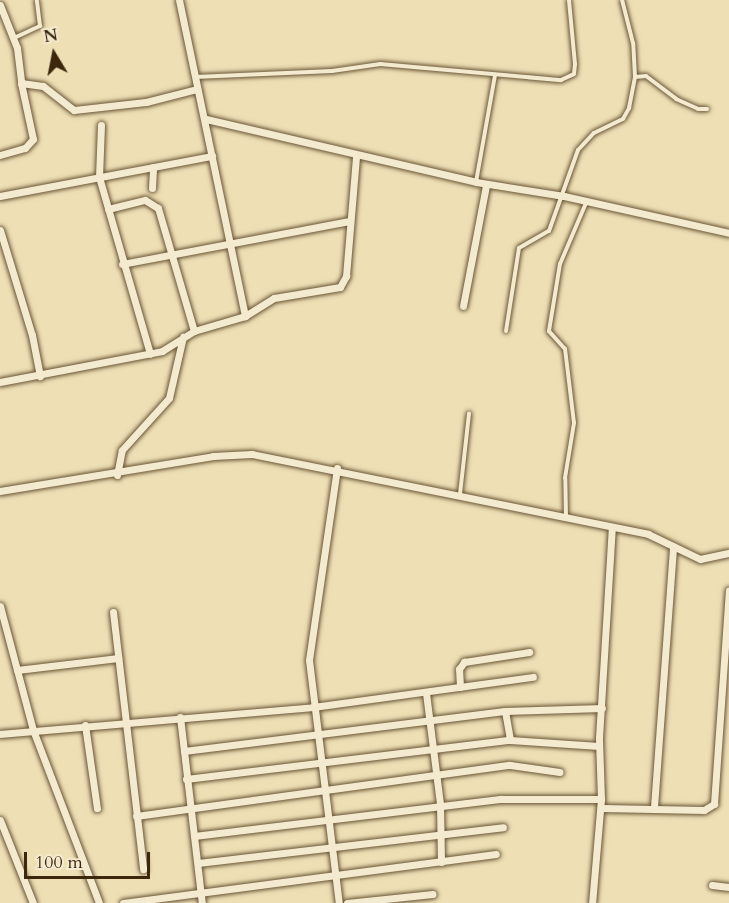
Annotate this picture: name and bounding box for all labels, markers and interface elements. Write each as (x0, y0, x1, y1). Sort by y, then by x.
north arrow (24, 24, 84, 84)
text: N (42, 24, 60, 48)
scale bar (27, 840, 153, 878)
text: 100 m (35, 850, 83, 875)

